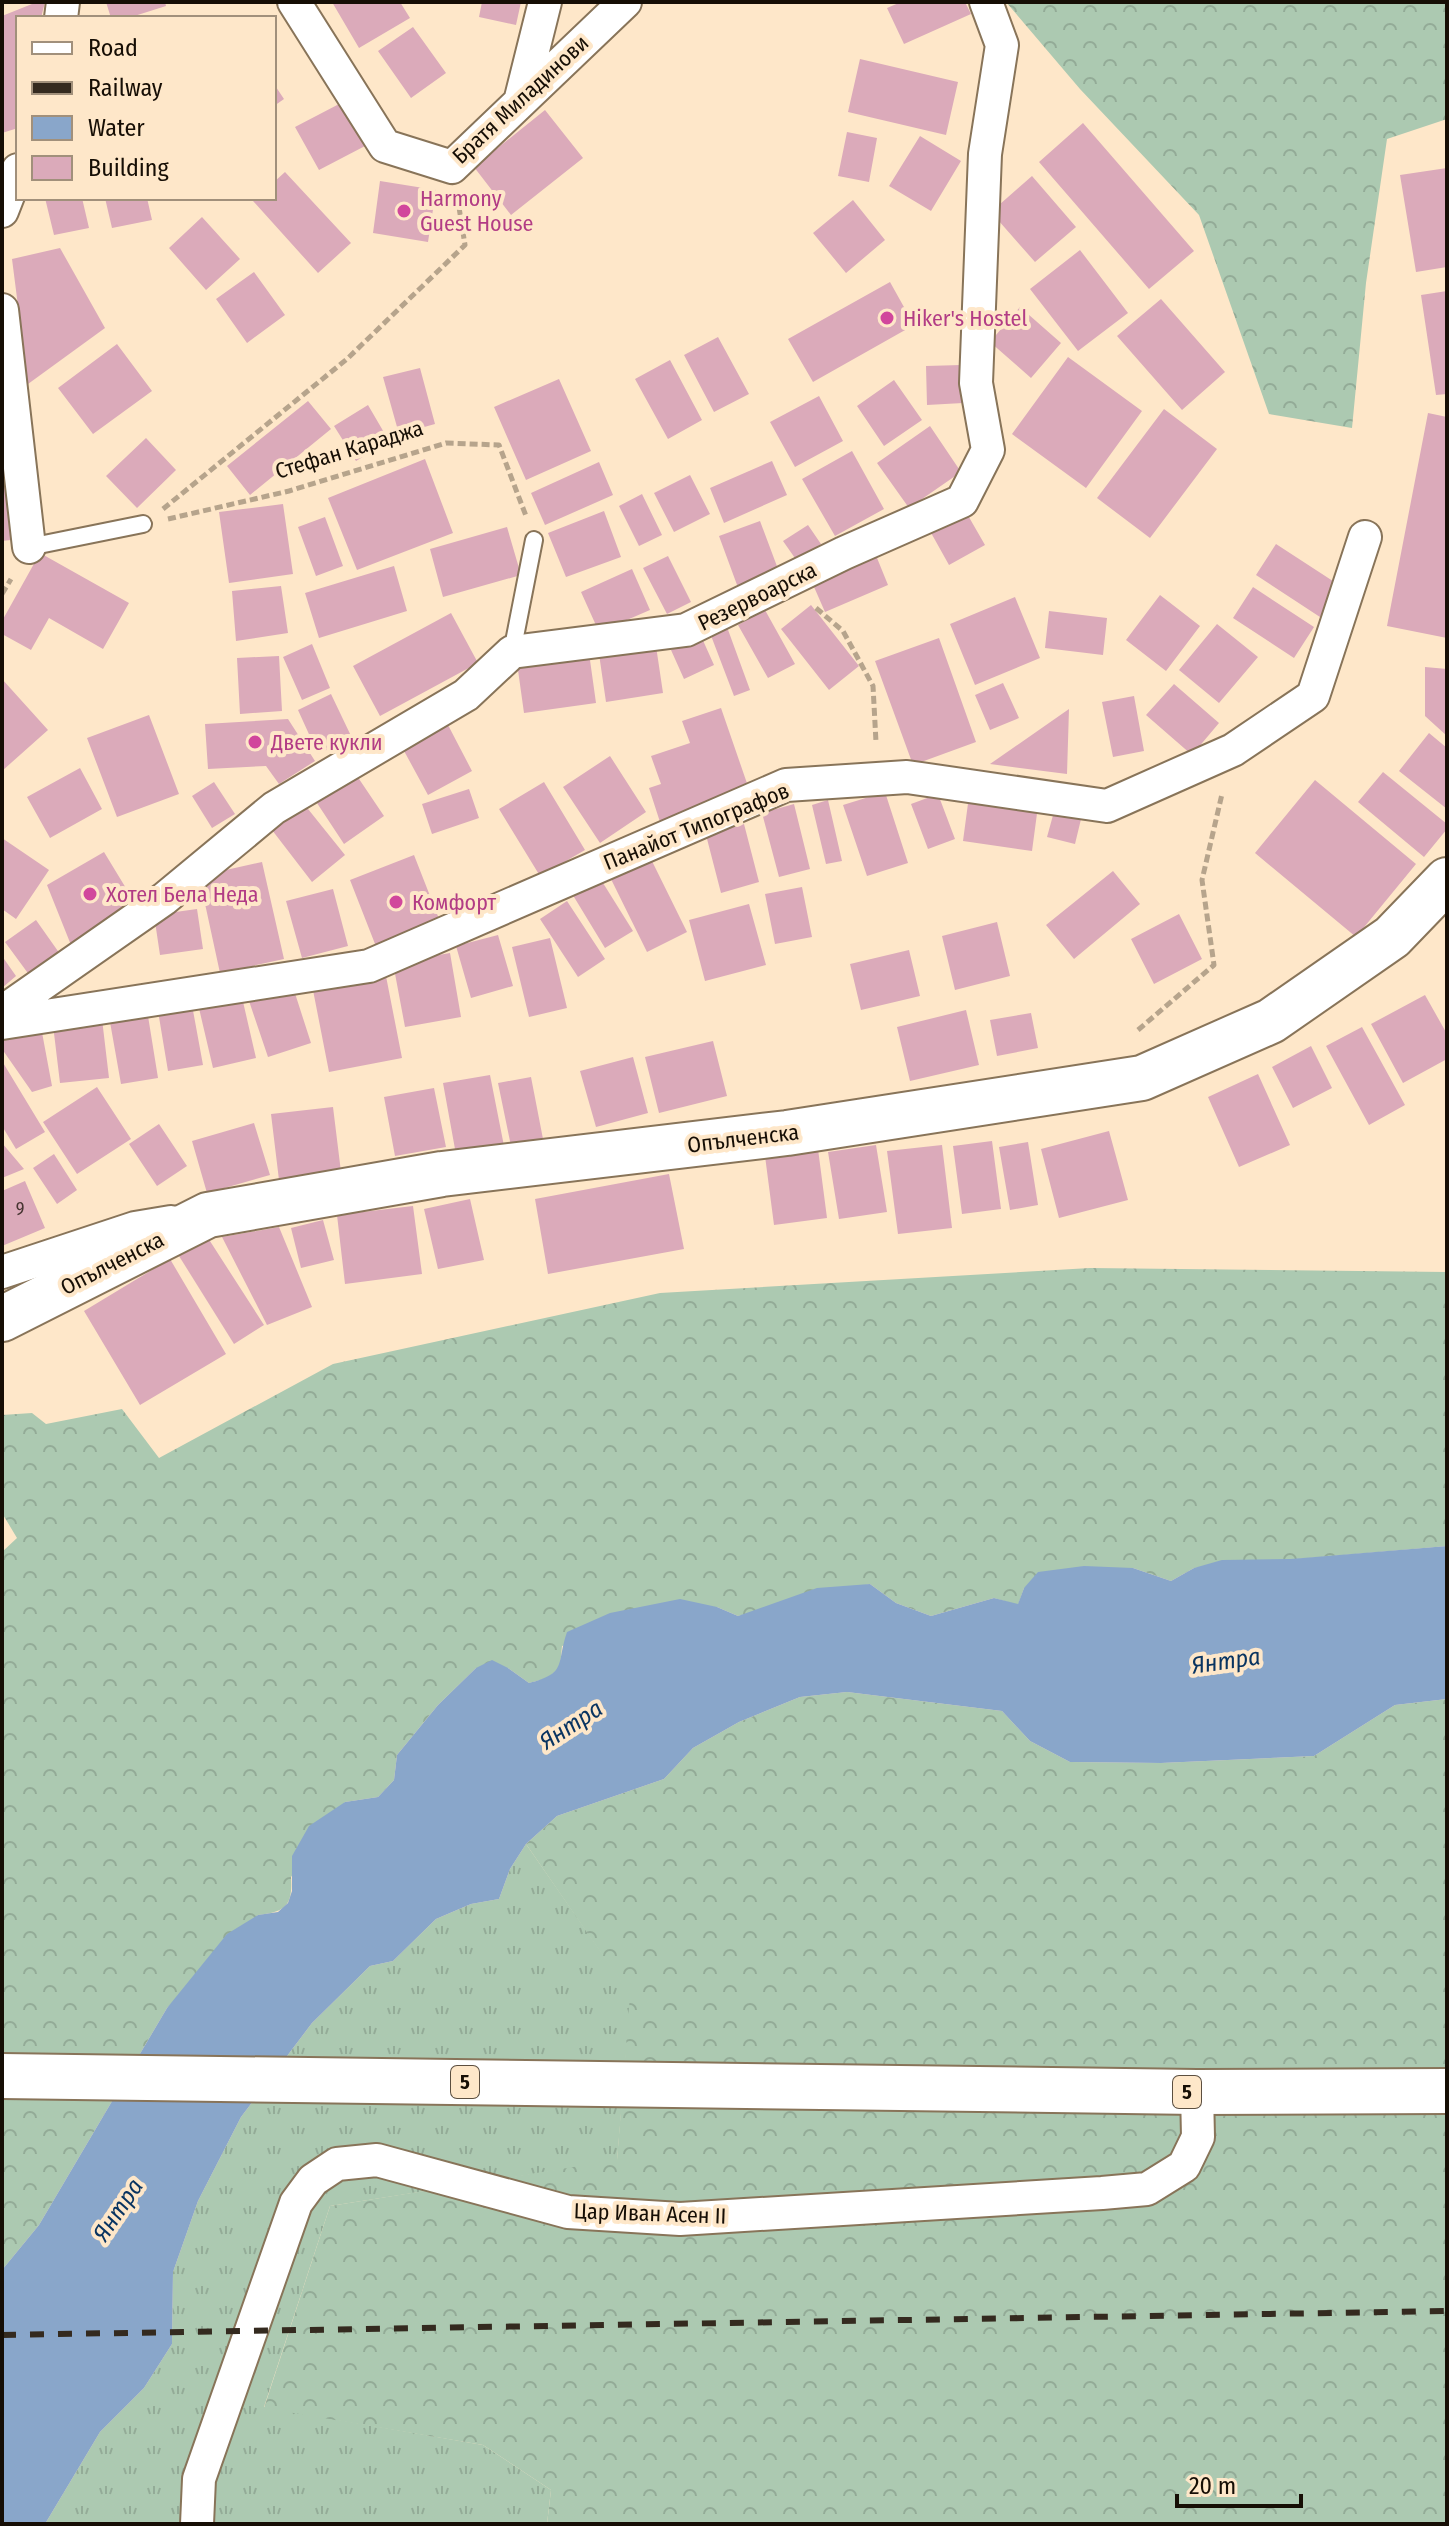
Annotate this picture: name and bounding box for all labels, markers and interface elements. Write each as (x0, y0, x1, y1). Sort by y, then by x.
legend (16, 16, 276, 200)
street label: Братя Миладинови (447, 29, 594, 169)
text: Road (88, 34, 138, 62)
text: Railway (88, 74, 163, 102)
text: Water (88, 114, 145, 142)
text: Building (88, 154, 170, 182)
place label: Harmony Guest House (420, 185, 533, 237)
marker: Harmony Guest House (395, 202, 413, 220)
place label: Hiker's Hostel (903, 305, 1027, 332)
marker: Hiker's Hostel (878, 309, 896, 327)
street label: Стефан Караджа (272, 414, 426, 485)
street label: Резервоарска (694, 556, 821, 637)
place label: Двете кукли (270, 729, 383, 756)
marker: Двете кукли (246, 733, 264, 751)
street label: Панайот Типографов (599, 777, 793, 876)
place label: Xотел Бела Неда (106, 881, 259, 908)
marker: Xотел Бела Неда (81, 885, 99, 903)
place label: Комфорт (412, 889, 496, 916)
marker: Комфорт (387, 893, 405, 911)
street label: Опълченска (686, 1118, 800, 1159)
house number: 9 (16, 1198, 24, 1220)
street label: Опълченска (56, 1226, 168, 1301)
water label: Янтра (1189, 1642, 1262, 1680)
water label: Янтра (533, 1694, 608, 1756)
road number: 5 (451, 2066, 479, 2098)
road number: 5 (1173, 2076, 1201, 2108)
water label: Янтра (86, 2173, 149, 2247)
street label: Цар Иван Асен II (573, 2197, 727, 2230)
scale bar (1177, 2458, 1301, 2508)
text: 20 m (1189, 2472, 1236, 2500)

